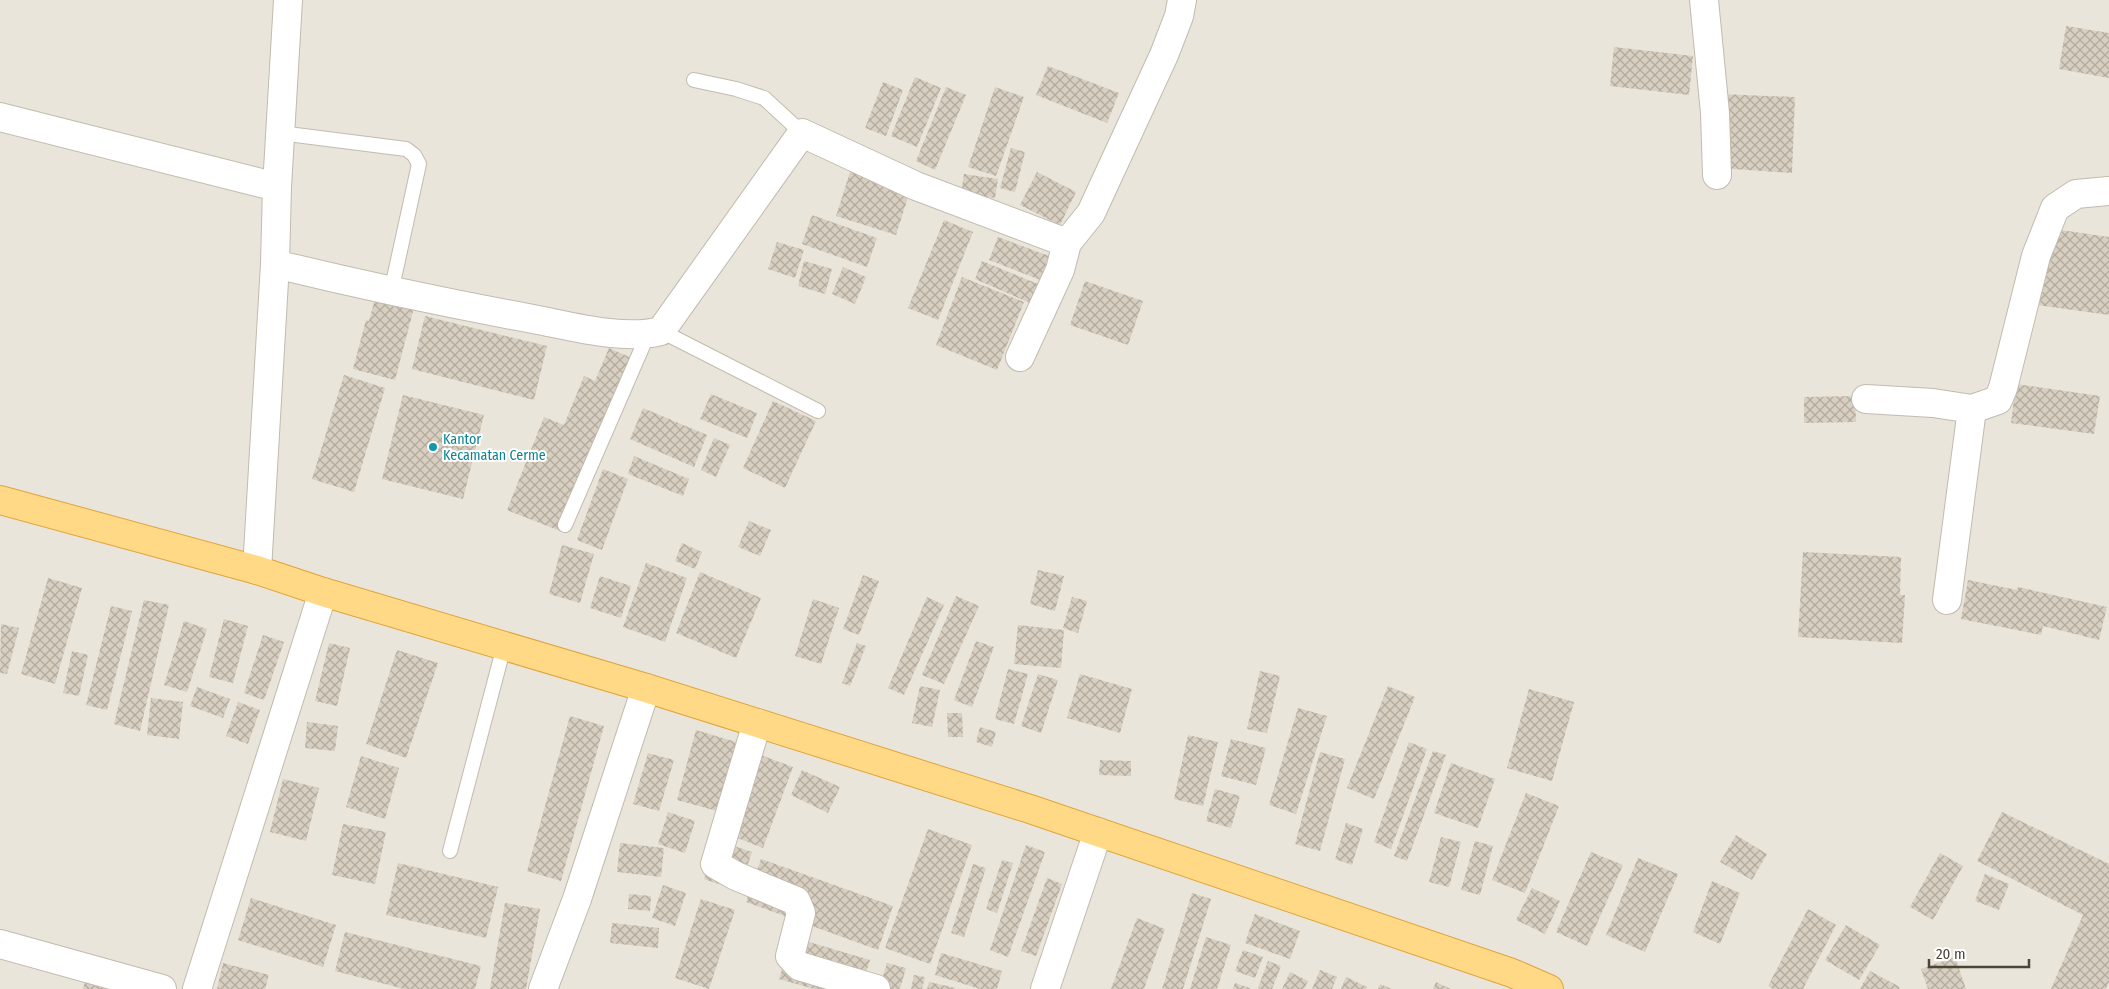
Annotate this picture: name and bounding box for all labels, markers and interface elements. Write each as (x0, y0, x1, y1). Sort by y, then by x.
place label: Kantor Kecamatan Cerme (443, 431, 546, 464)
marker: Kantor Kecamatan Cerme (427, 441, 439, 453)
scale bar (1929, 936, 2029, 968)
text: 20 m (1936, 945, 1966, 963)

